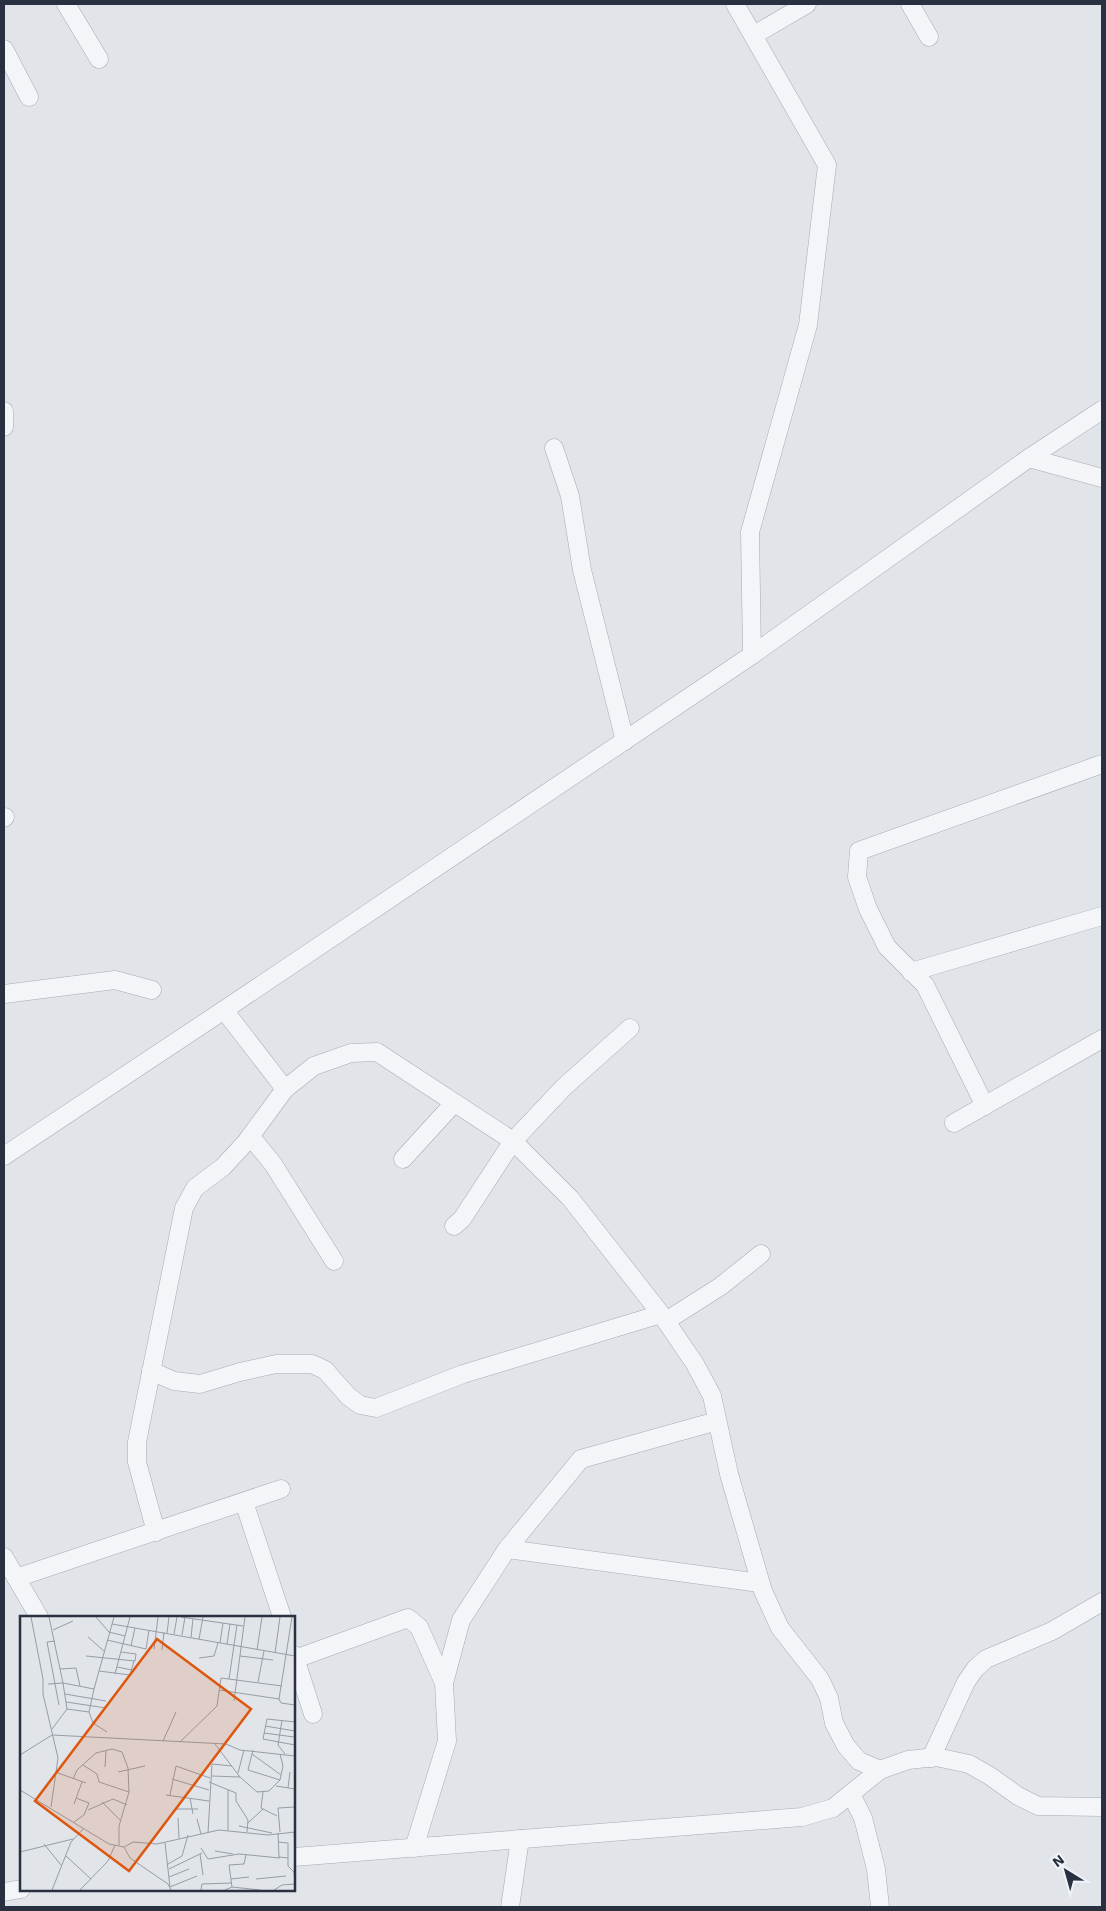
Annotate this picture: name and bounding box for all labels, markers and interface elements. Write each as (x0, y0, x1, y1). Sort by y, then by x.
inset map (20, 1616, 295, 1891)
north arrow (1041, 1846, 1091, 1896)
text: N (1049, 1851, 1067, 1870)

